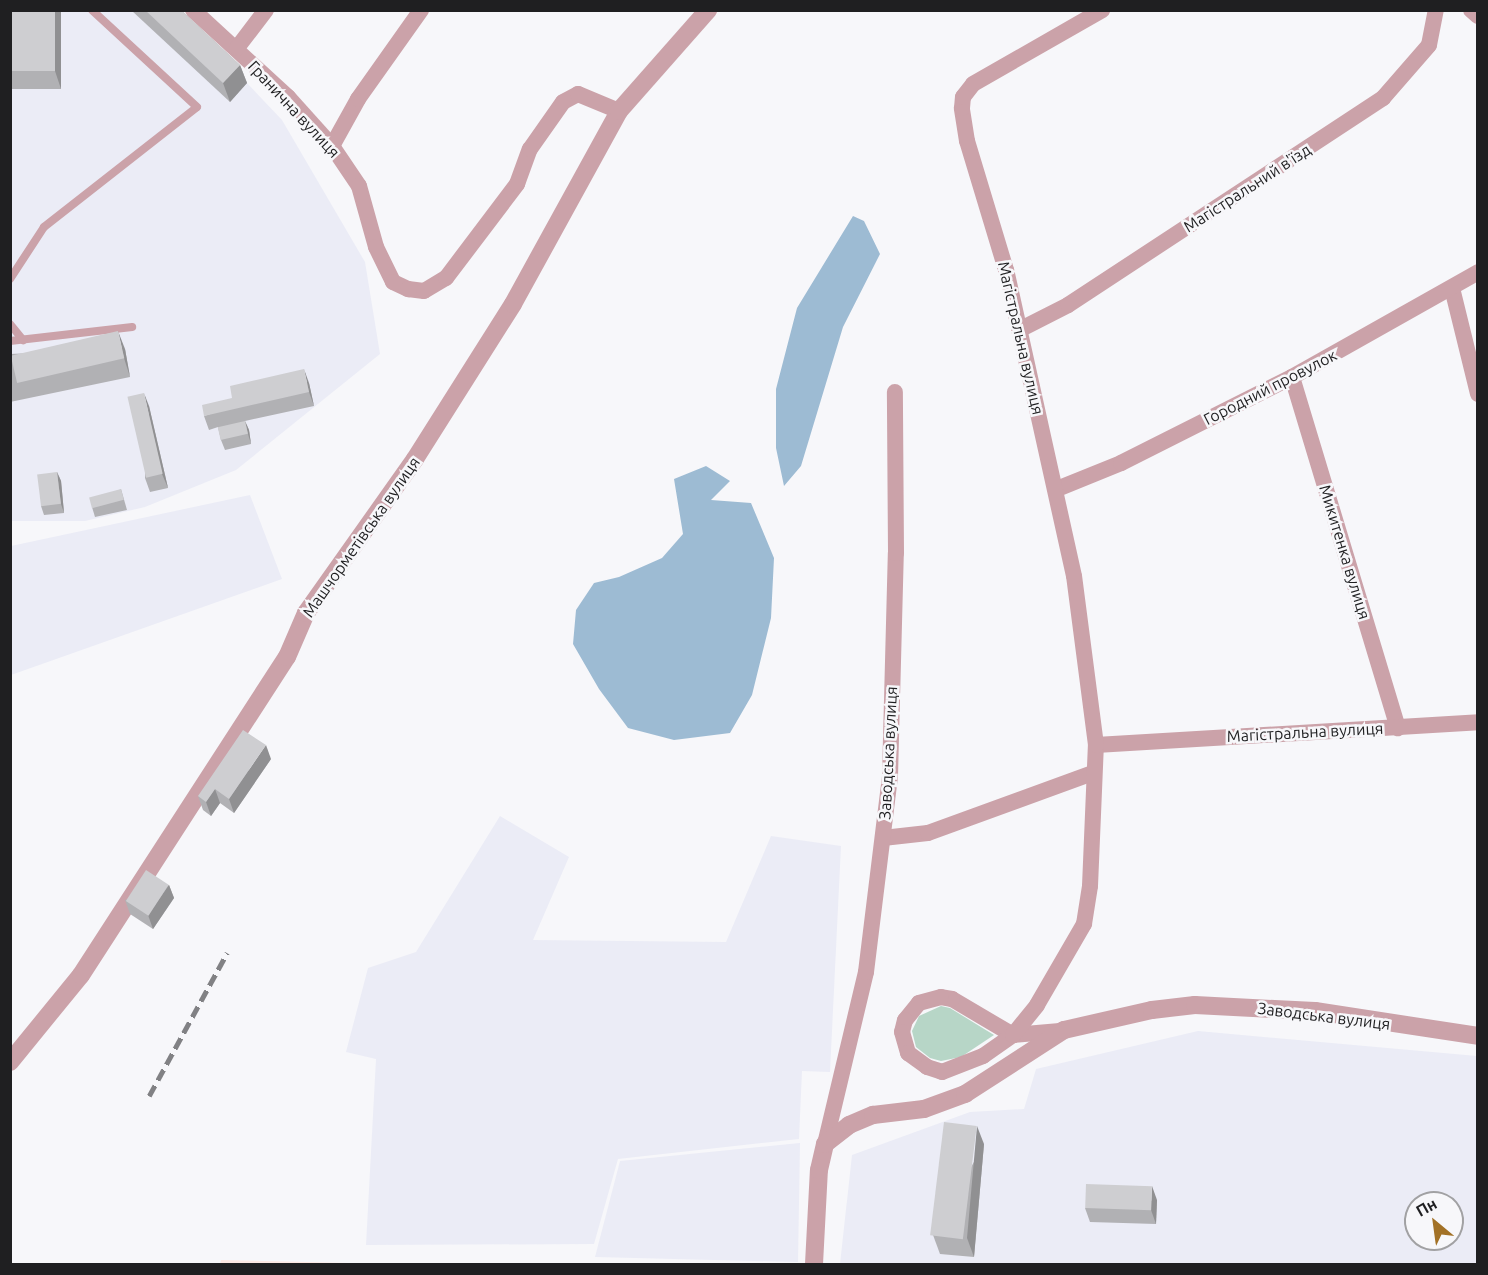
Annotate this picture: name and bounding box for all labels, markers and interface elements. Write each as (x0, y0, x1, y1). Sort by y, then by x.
street label: Гранична вулиця (244, 56, 344, 162)
street label: Магістральний в'їзд (1180, 140, 1314, 236)
street label: Магістральна вулиця (994, 260, 1048, 416)
street label: Городний провулок (1200, 345, 1340, 429)
street label: Машчорметівська вулиця (298, 453, 424, 621)
street label: Микитенка вулиця (1315, 482, 1375, 622)
street label: Заводська вулиця (875, 686, 901, 820)
street label: Магістральна вулиця (1226, 718, 1384, 746)
street label: Заводська вулиця (1257, 998, 1391, 1034)
north arrow (1404, 1191, 1464, 1251)
text: Пн (1413, 1194, 1440, 1220)

